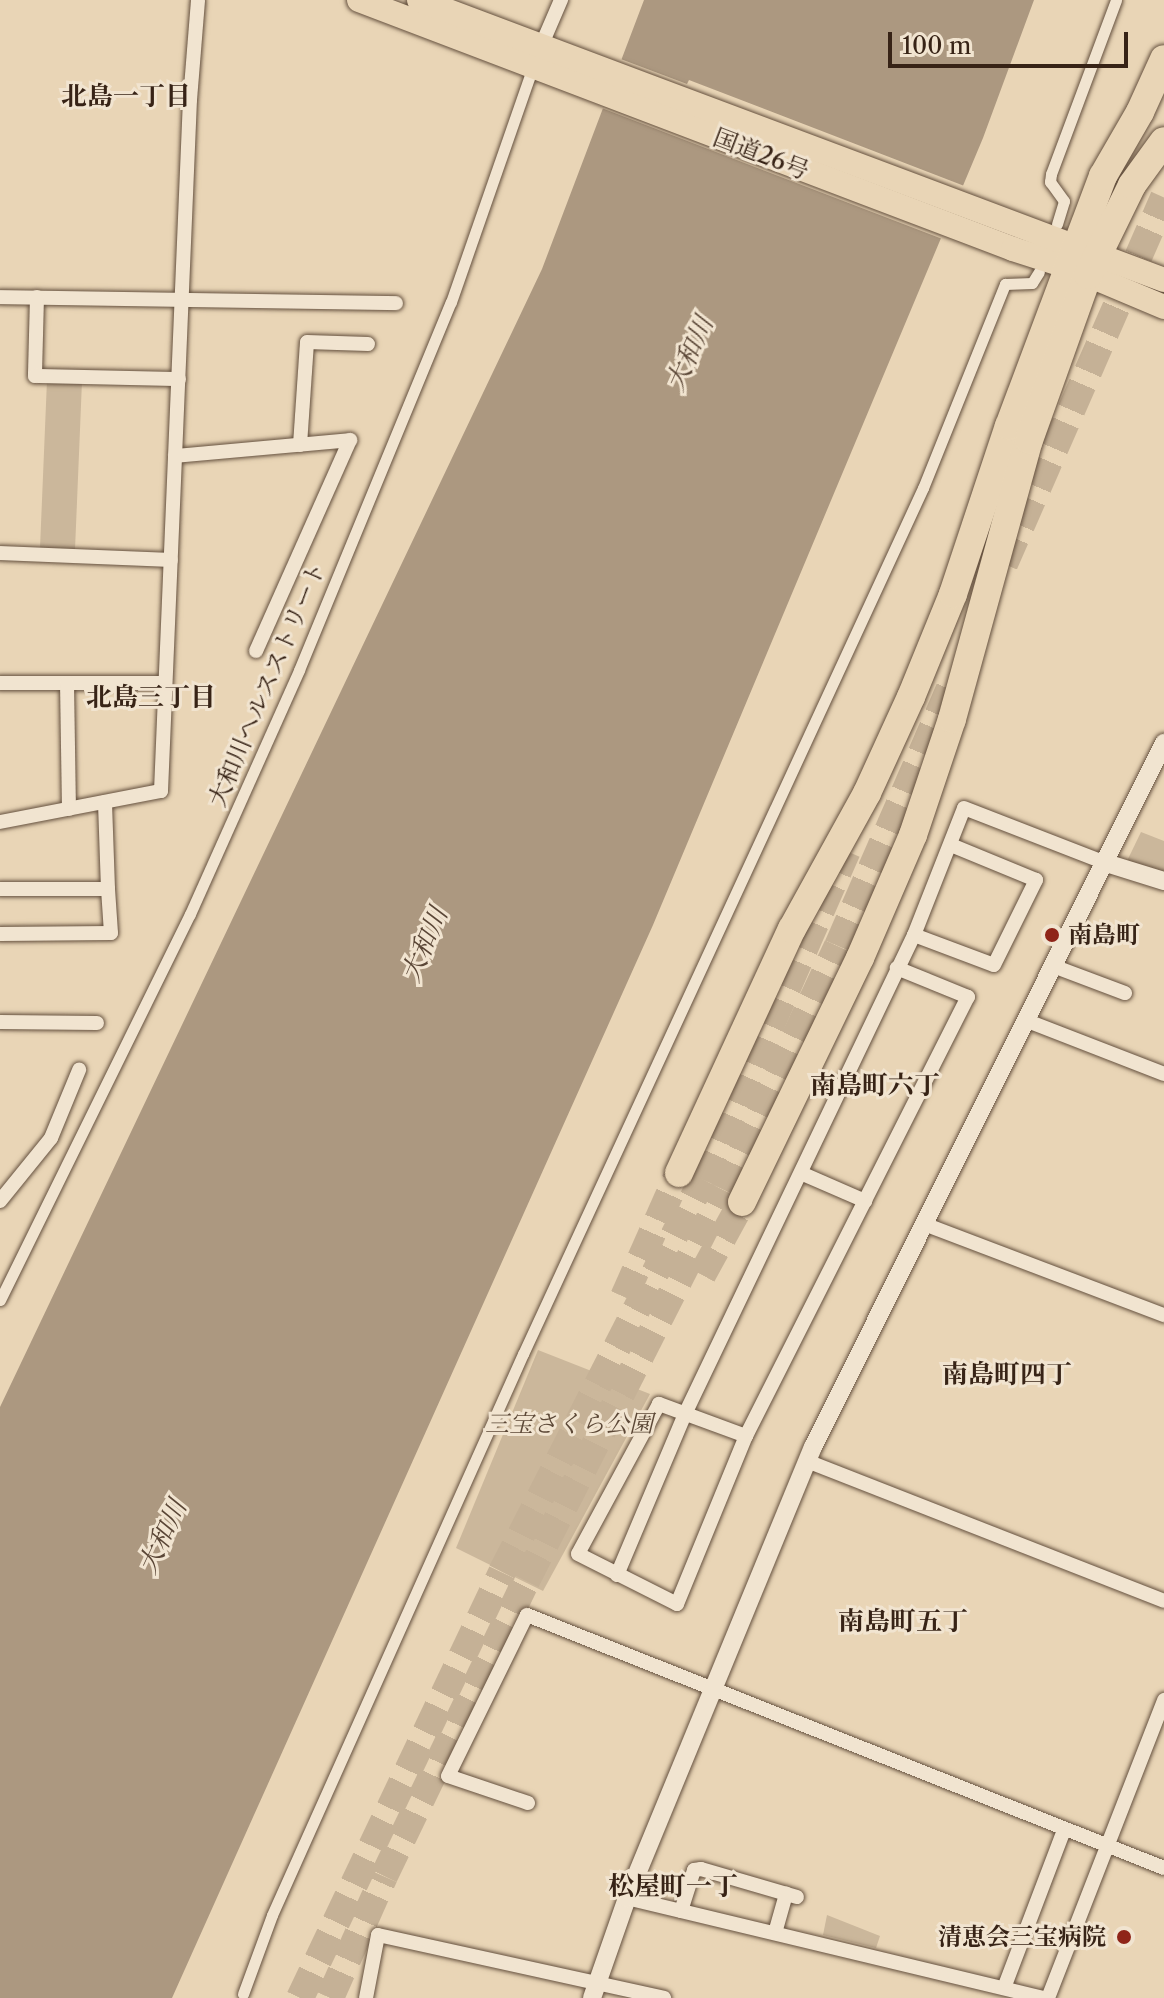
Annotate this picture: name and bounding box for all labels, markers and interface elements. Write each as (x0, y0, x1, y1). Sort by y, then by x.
scale bar (892, 16, 1132, 66)
text: 100 m (902, 31, 971, 60)
district label: 北島一丁目 (61, 81, 191, 113)
street label: 国道26号 (709, 123, 813, 185)
water label: 大和川 (660, 312, 720, 396)
street label: 大和川ヘルスストリート (202, 557, 332, 811)
district label: 北島三丁目 (86, 682, 216, 714)
water label: 大和川 (395, 903, 455, 987)
place label: 南島町 (1068, 921, 1140, 949)
marker: 南島町 (1043, 926, 1061, 944)
district label: 南島町六丁 (810, 1070, 940, 1102)
district label: 南島町四丁 (942, 1359, 1072, 1391)
park label: 三宝さくら公園 (485, 1410, 653, 1438)
water label: 大和川 (132, 1495, 194, 1579)
district label: 南島町五丁 (838, 1606, 968, 1638)
district label: 松屋町一丁 (608, 1871, 738, 1903)
place label: 清恵会三宝病院 (938, 1923, 1106, 1951)
marker: 清恵会三宝病院 (1113, 1926, 1135, 1948)

